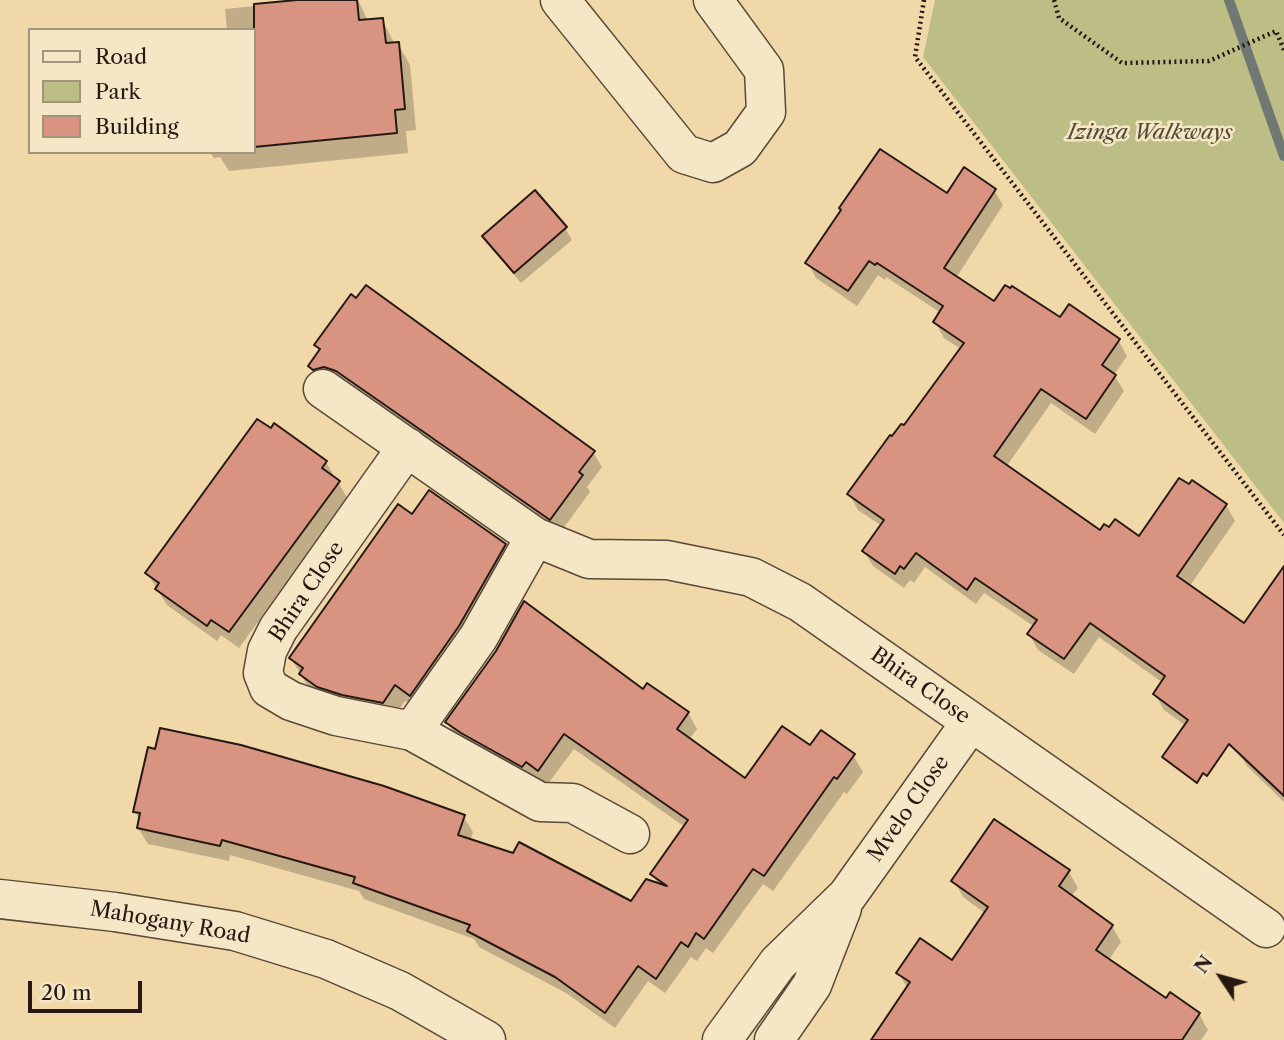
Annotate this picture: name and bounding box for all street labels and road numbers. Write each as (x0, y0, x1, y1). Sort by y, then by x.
street label: Bhira Close (264, 537, 350, 647)
street label: Bhira Close (865, 642, 975, 730)
street label: Mvelo Close (863, 751, 955, 867)
street label: Mahogany Road (88, 897, 252, 949)

